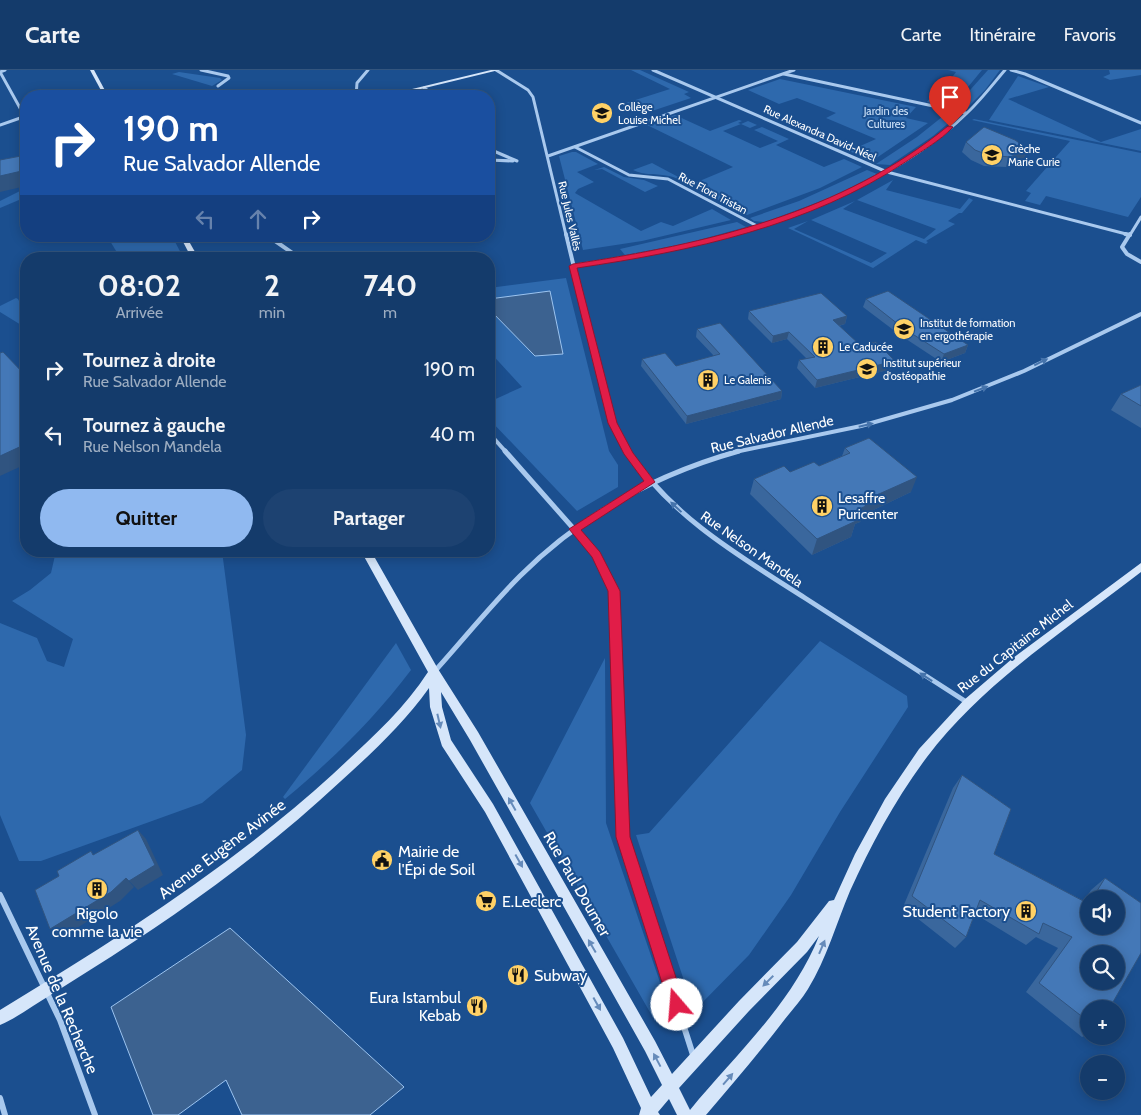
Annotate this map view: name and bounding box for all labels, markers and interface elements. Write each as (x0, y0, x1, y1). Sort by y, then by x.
text: Carte (25, 20, 80, 49)
text: Carte (901, 24, 941, 46)
text: Itinéraire (969, 24, 1036, 46)
text: Favoris (1064, 24, 1116, 46)
pin (929, 76, 971, 127)
icon: arrive (936, 83, 964, 111)
place label: Collège Louise Michel (618, 100, 681, 127)
school or university icon: Collège Louise Michel (590, 101, 614, 125)
street label: Rue Alexandra David-Néel (761, 102, 879, 164)
park label: Jardin des Cultures (863, 104, 909, 131)
text: 190 m (123, 107, 219, 150)
icon: right (40, 110, 105, 175)
place label: Crèche Marie Curie (1008, 142, 1060, 169)
school or university icon: Crèche Marie Curie (980, 143, 1004, 167)
text: Rue Salvador Allende (123, 150, 320, 177)
street label: Rue Flora Tristan (676, 169, 750, 217)
street label: Rue Jules Vallès (555, 180, 585, 253)
icon: left (191, 205, 219, 233)
icon: ahead (244, 205, 272, 233)
icon: right (297, 205, 325, 233)
text: 08:02 (98, 267, 181, 304)
text: 2 (264, 267, 280, 304)
text: 740 (363, 267, 417, 304)
text: Arrivée (116, 303, 163, 322)
text: min (259, 303, 285, 322)
text: m (383, 303, 397, 322)
place label: Institut de formation en ergothérapie (920, 316, 1015, 343)
school or university icon: Institut de formation en ergothérapie (892, 317, 916, 341)
building icon: Le Caducée (811, 335, 835, 359)
place label: Le Caducée (839, 340, 893, 354)
text: Tournez à droite (83, 349, 216, 372)
icon: right (40, 356, 68, 384)
place label: Institut supérieur d'ostéopathie (883, 356, 961, 383)
school or university icon: Institut supérieur d'ostéopathie (855, 357, 879, 381)
text: 190 m (424, 358, 475, 381)
one-way arrow (1034, 358, 1048, 366)
building icon: Le Galenis (696, 368, 720, 392)
text: Rue Salvador Allende (83, 372, 227, 391)
place label: Le Galenis (724, 373, 772, 387)
one-way arrow (974, 385, 989, 393)
street label: Rue Salvador Allende (709, 411, 835, 457)
text: Tournez à gauche (83, 414, 225, 437)
icon: left (40, 421, 68, 449)
one-way arrow (858, 421, 873, 429)
text: 40 m (430, 423, 475, 446)
text: Rue Nelson Mandela (83, 437, 222, 456)
button: Quitter (40, 489, 253, 547)
button: Partager (263, 489, 475, 547)
place label: Lesaffre Puricenter (838, 489, 899, 523)
building icon: Lesaffre Puricenter (810, 494, 834, 518)
one-way arrow (671, 501, 683, 513)
street label: Rue Nelson Mandela (697, 507, 807, 591)
street label: Rue du Capitaine Michel (954, 595, 1077, 697)
one-way arrow (920, 672, 933, 681)
one-way arrow (435, 713, 443, 728)
street label: Avenue Eugène Avinée (155, 795, 289, 903)
one-way arrow (508, 797, 516, 812)
street label: Rue Paul Doumer (539, 828, 615, 941)
place label: Mairie de l'Épi de Soil (398, 842, 475, 879)
public building icon: Mairie de l'Épi de Soil (370, 848, 394, 872)
one-way arrow (514, 855, 523, 868)
building icon: Rigolo comme la vie (85, 877, 109, 901)
supermarket icon: E.Leclerc (474, 889, 498, 913)
map controls (1080, 890, 1125, 1100)
button: sound (1080, 890, 1125, 935)
place label: E.Leclerc (502, 892, 562, 911)
building icon: Student Factory (1014, 899, 1038, 923)
place label: Student Factory (903, 902, 1010, 921)
place label: Rigolo comme la vie (52, 904, 142, 941)
street label: Avenue de la Recherche (22, 921, 102, 1077)
one-way arrow (588, 938, 596, 953)
one-way arrow (818, 939, 826, 954)
button: search (1080, 945, 1125, 990)
restaurant icon: Subway (506, 963, 530, 987)
place label: Subway (534, 966, 587, 985)
one-way arrow (763, 975, 775, 987)
position arrow (650, 978, 702, 1030)
place label: Eura Istambul Kebab (369, 988, 461, 1025)
restaurant icon: Eura Istambul Kebab (465, 994, 489, 1018)
one-way arrow (593, 996, 601, 1011)
button: + (1080, 1000, 1125, 1045)
one-way arrow (653, 1053, 661, 1067)
button: − (1080, 1055, 1125, 1100)
one-way arrow (723, 1072, 734, 1085)

